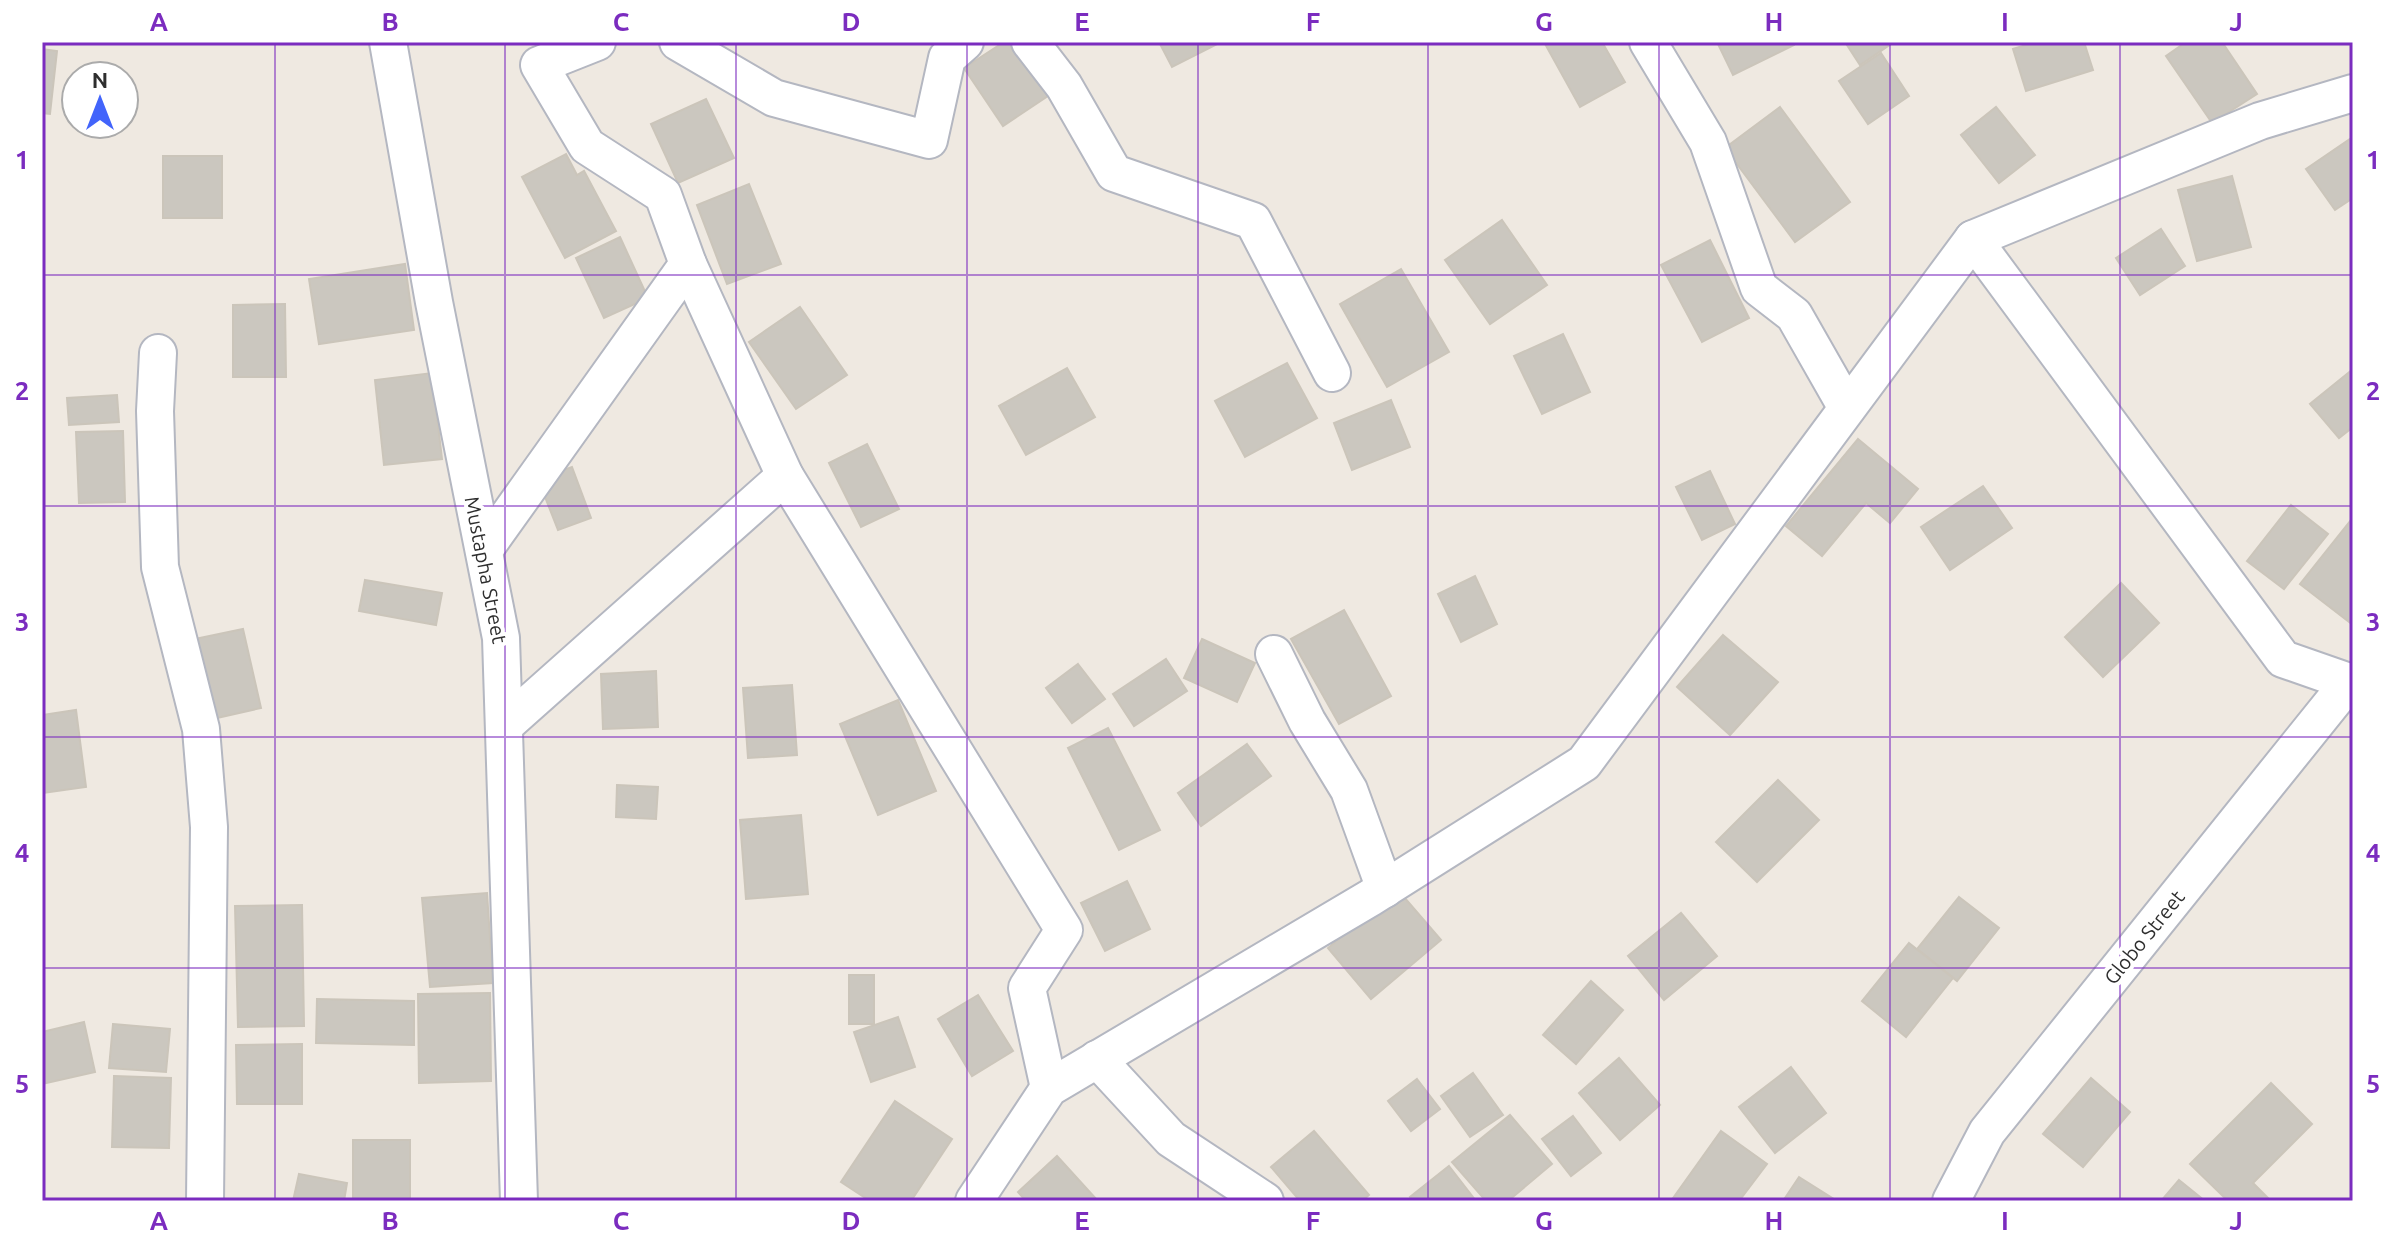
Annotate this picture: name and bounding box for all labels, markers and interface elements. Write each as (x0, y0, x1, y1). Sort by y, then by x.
text: A (150, 7, 169, 36)
text: B (381, 7, 399, 36)
text: C (613, 7, 630, 36)
text: D (842, 7, 860, 36)
text: E (1074, 7, 1090, 36)
text: F (1306, 7, 1320, 36)
text: G (1535, 7, 1553, 36)
text: H (1765, 7, 1783, 36)
text: I (2001, 7, 2009, 36)
text: J (2229, 7, 2243, 36)
north arrow (60, 60, 140, 140)
text: N (92, 67, 108, 92)
text: 1 (15, 145, 29, 174)
text: 1 (2366, 145, 2380, 174)
text: 2 (15, 376, 29, 405)
text: 2 (2366, 376, 2380, 405)
street label: Mustapha Street (460, 494, 512, 646)
text: 3 (15, 607, 29, 636)
text: 3 (2366, 607, 2380, 636)
text: 4 (15, 838, 29, 867)
text: 4 (2366, 838, 2380, 867)
street label: Globo Street (2099, 885, 2189, 989)
text: 5 (15, 1069, 29, 1098)
text: 5 (2366, 1069, 2380, 1098)
text: A (150, 1206, 169, 1235)
text: B (381, 1206, 399, 1235)
text: C (613, 1206, 630, 1235)
text: D (842, 1206, 860, 1235)
text: E (1074, 1206, 1090, 1235)
text: F (1306, 1206, 1320, 1235)
text: G (1535, 1206, 1553, 1235)
text: H (1765, 1206, 1783, 1235)
text: I (2001, 1206, 2009, 1235)
text: J (2229, 1206, 2243, 1235)

